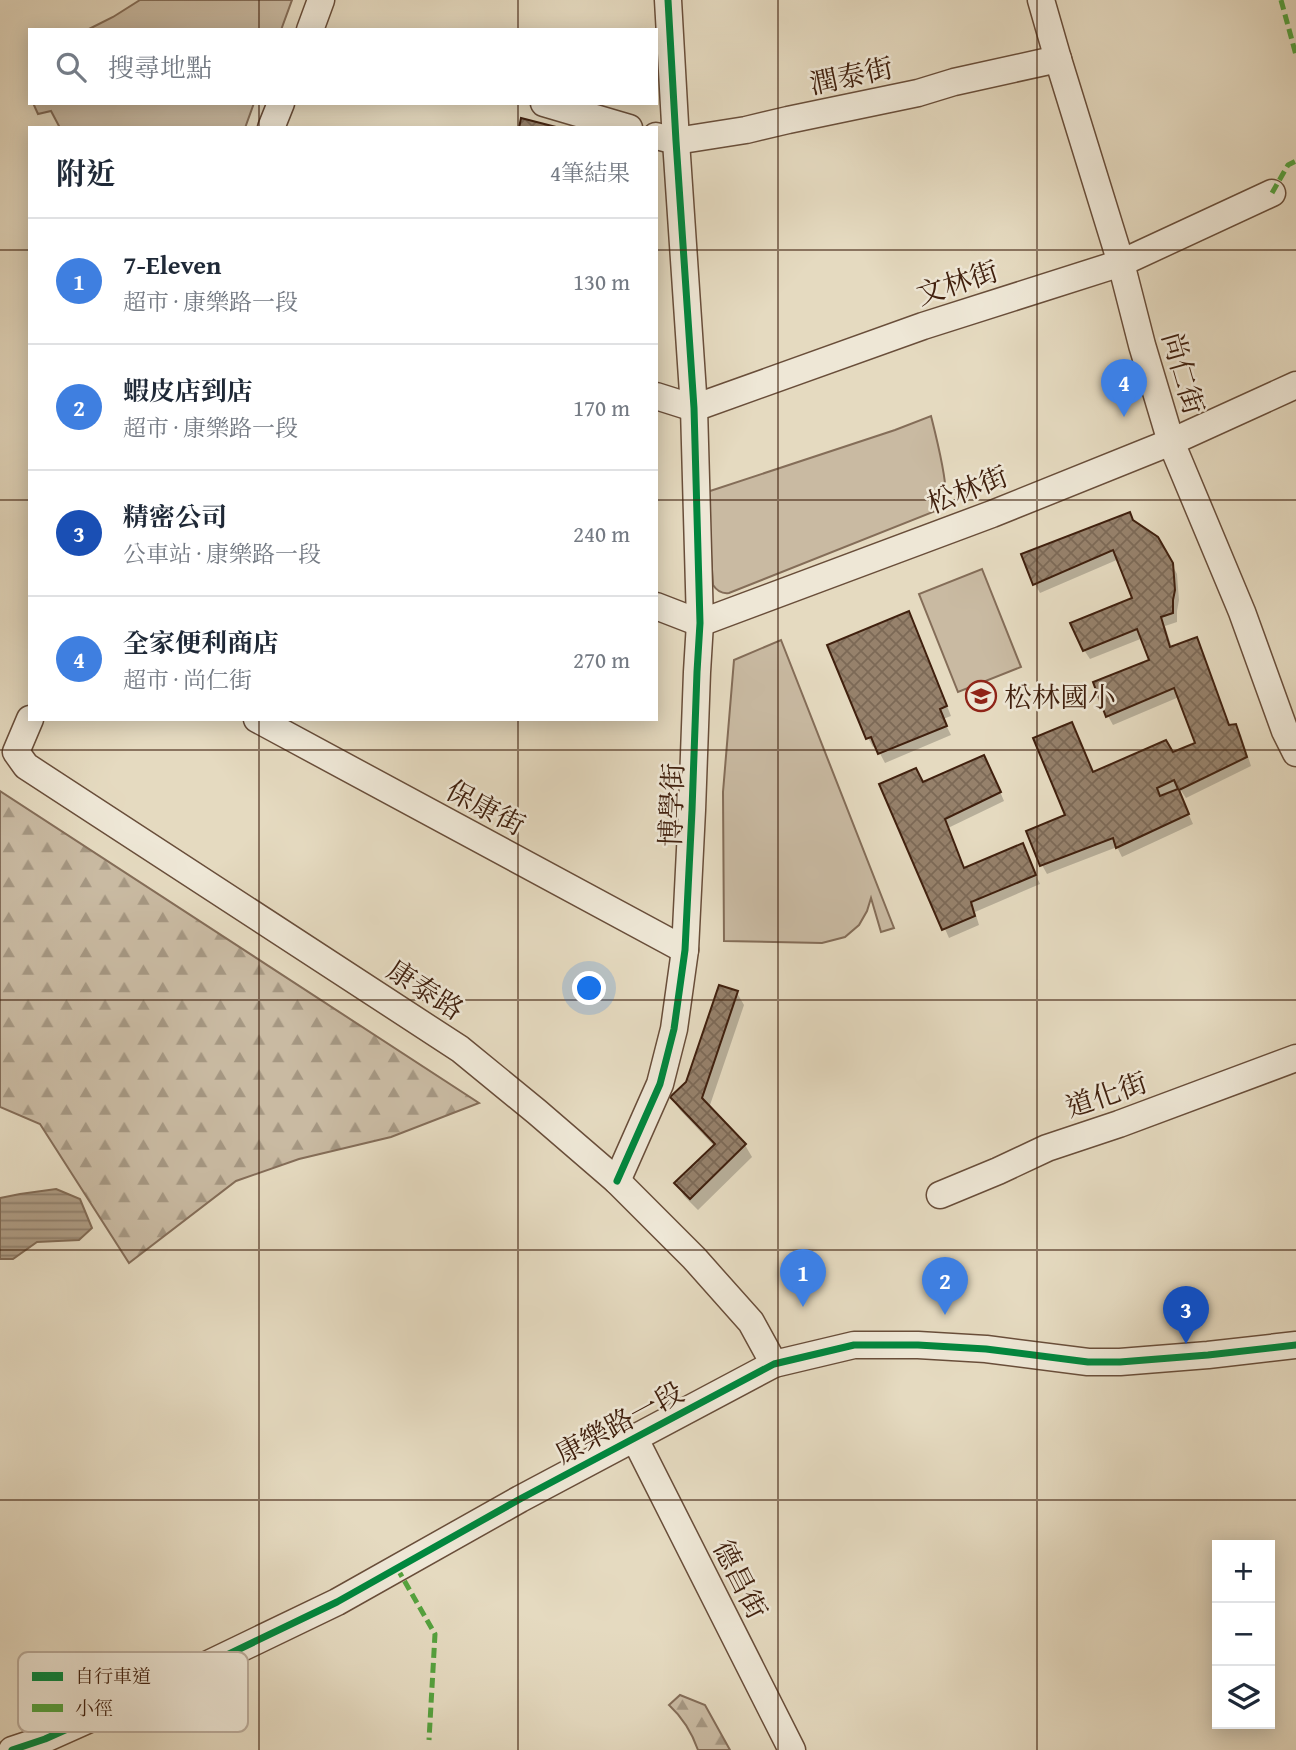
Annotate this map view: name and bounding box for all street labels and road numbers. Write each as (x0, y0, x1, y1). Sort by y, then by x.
street label: 潤泰街 (806, 46, 896, 104)
street label: 文林街 (911, 250, 1003, 314)
street label: 尚仁街 (1153, 327, 1215, 419)
street label: 松林街 (920, 455, 1014, 523)
street label: 博學街 (649, 762, 693, 848)
street label: 保康街 (439, 769, 533, 845)
street label: 康泰路 (380, 949, 472, 1029)
street label: 道化街 (1060, 1061, 1152, 1127)
street label: 康樂路一段 (548, 1371, 690, 1473)
street label: 德昌街 (704, 1532, 778, 1626)

